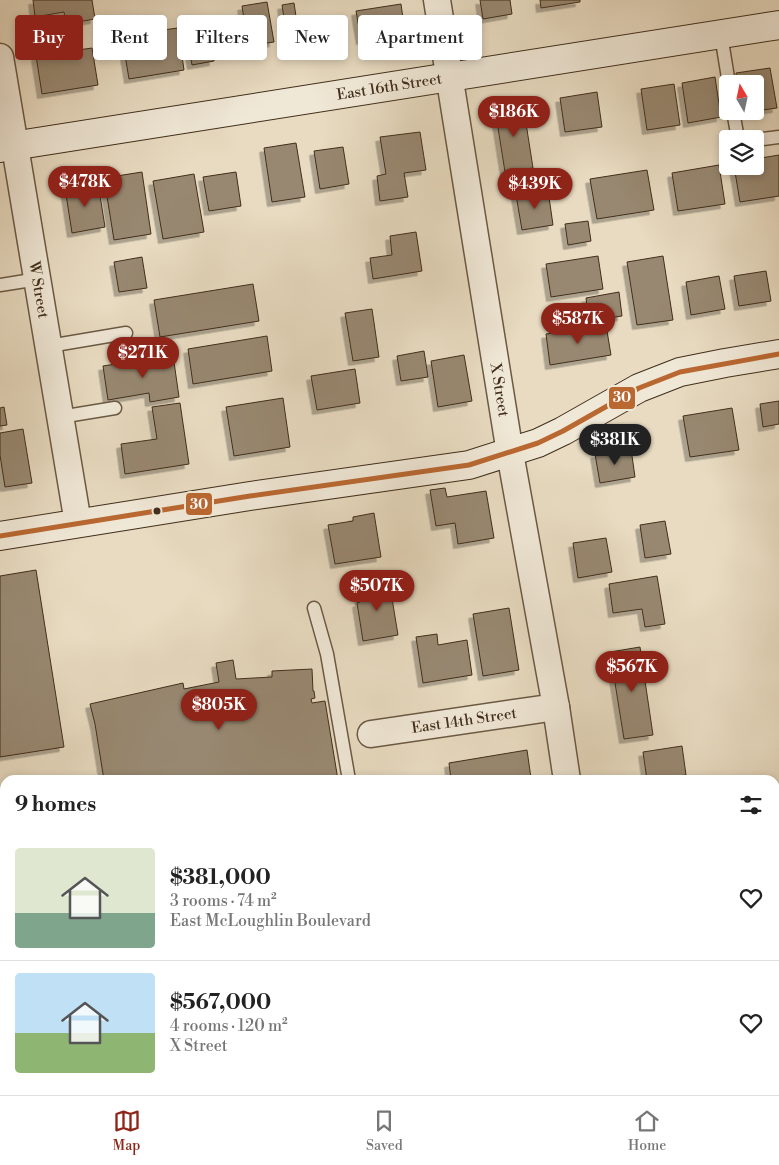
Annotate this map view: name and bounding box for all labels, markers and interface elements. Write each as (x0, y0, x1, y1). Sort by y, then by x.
chip: Buy (15, 15, 83, 60)
chip: Rent (93, 15, 167, 60)
chip: Filters (177, 15, 267, 60)
chip: New (277, 15, 348, 60)
chip: Apartment (358, 15, 482, 60)
street label: East 16th Street (335, 69, 444, 104)
north arrow (719, 75, 764, 120)
map controls (719, 75, 764, 175)
pin: $186K (479, 96, 549, 138)
text: $186K (489, 102, 539, 122)
button: layers (719, 130, 764, 175)
pin: $478K (50, 166, 120, 208)
pin: $439K (500, 168, 570, 210)
text: $478K (59, 172, 111, 192)
text: $439K (509, 174, 561, 194)
street label: W Street (25, 259, 53, 320)
pin: $587K (543, 302, 613, 345)
text: $587K (552, 309, 604, 329)
pin: $271K (108, 336, 178, 379)
text: $271K (118, 343, 168, 363)
street label: X Street (486, 361, 514, 419)
line badge: 30 (608, 386, 636, 410)
text: 30 (613, 389, 631, 407)
pin: $381K (580, 424, 650, 466)
text: $381K (590, 430, 640, 450)
line badge: 30 (185, 492, 213, 516)
text: 30 (190, 496, 208, 514)
unlabelled marker (152, 506, 162, 516)
pin: $507K (342, 570, 412, 612)
text: $507K (350, 576, 404, 596)
pin: $567K (597, 650, 667, 693)
text: $567K (606, 657, 658, 677)
pin: $805K (184, 688, 254, 731)
text: $805K (192, 695, 246, 715)
street label: East 14th Street (410, 703, 519, 737)
icon: filters (737, 791, 765, 819)
text: 9 homes (15, 792, 96, 818)
text: $381,000 (170, 865, 271, 891)
icon: home (55, 868, 115, 928)
icon: heart (737, 884, 765, 912)
text: 3 rooms · 74 m² (170, 891, 277, 911)
text: East McLoughlin Boulevard (170, 911, 371, 931)
text: $567,000 (170, 990, 271, 1016)
icon: home (55, 993, 115, 1053)
icon: heart (737, 1009, 765, 1037)
text: 4 rooms · 120 m² (170, 1016, 288, 1036)
text: X Street (170, 1036, 228, 1056)
tab: Map (113, 1107, 141, 1155)
tab: Saved (366, 1107, 403, 1155)
tab: Home (628, 1107, 666, 1155)

